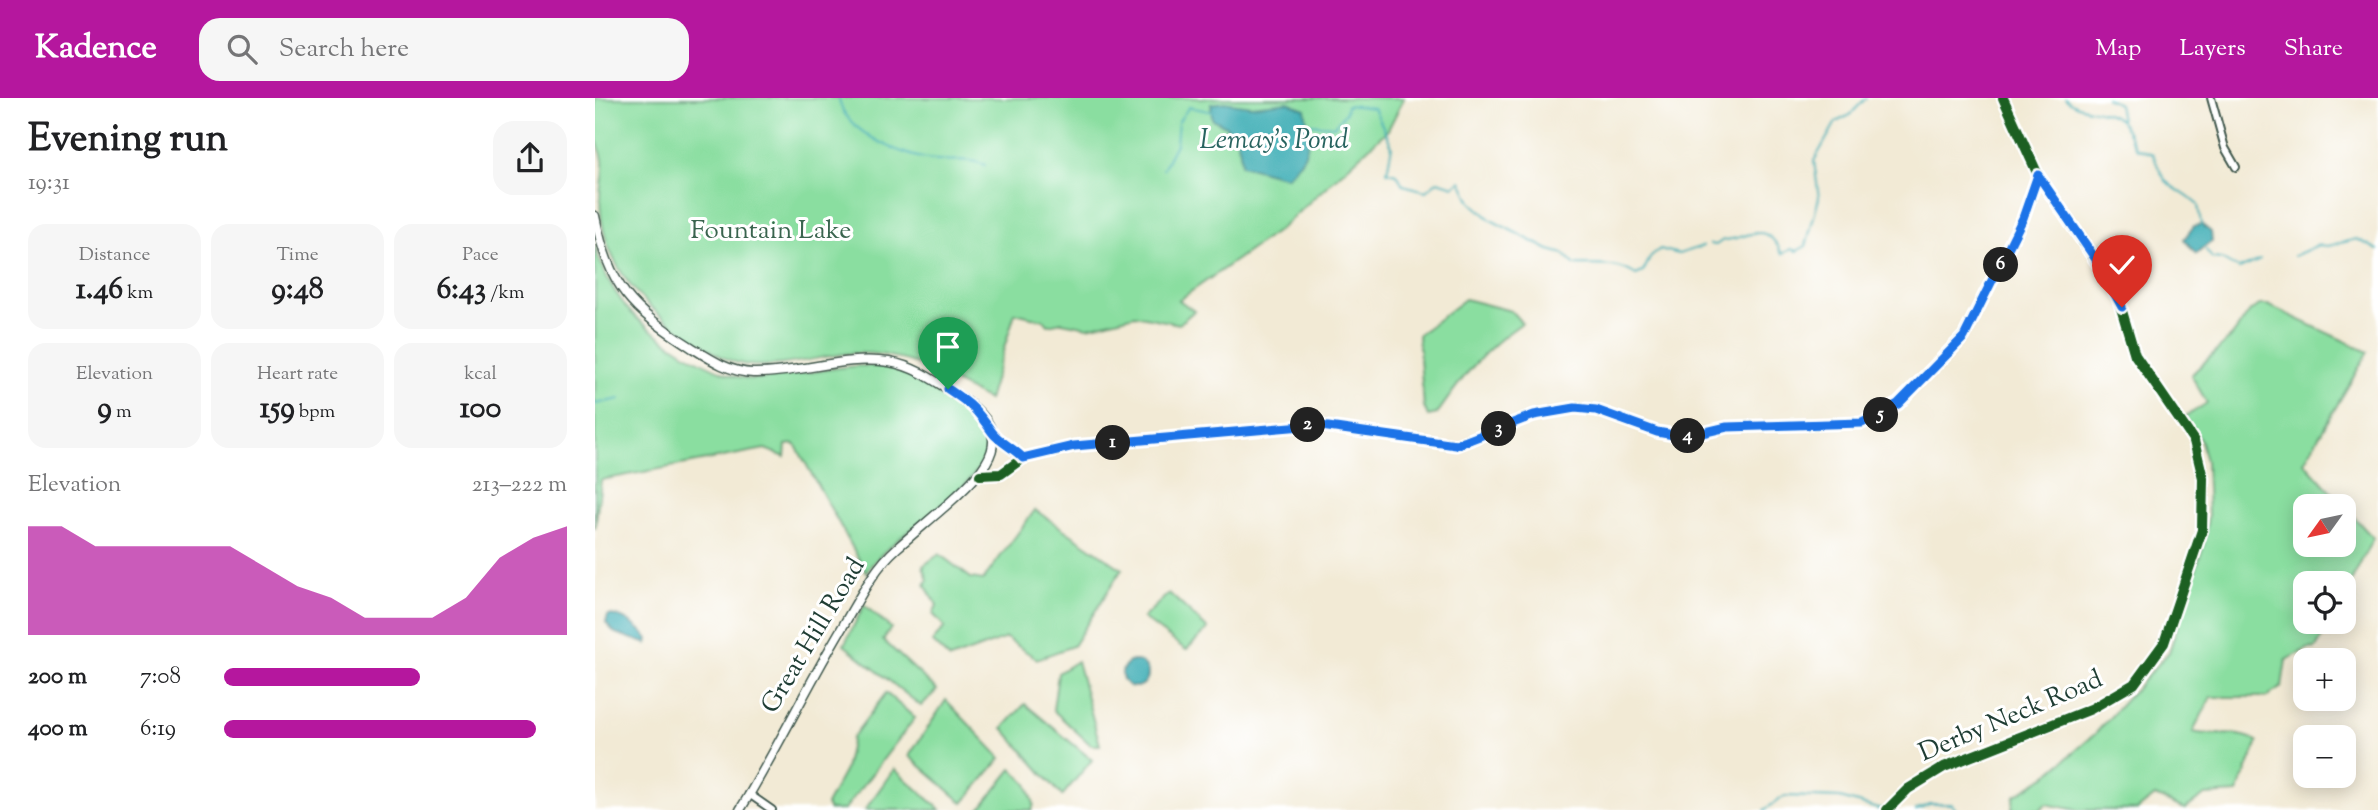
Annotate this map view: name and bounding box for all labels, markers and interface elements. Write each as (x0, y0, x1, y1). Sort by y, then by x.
search box (199, 18, 689, 81)
text: Kadence (35, 25, 157, 73)
icon: search (223, 30, 261, 68)
text: Search here (279, 31, 409, 68)
text: Map (2095, 32, 2141, 66)
text: Layers (2179, 32, 2246, 66)
text: Share (2284, 32, 2343, 66)
text: Evening run (28, 114, 228, 168)
button: share (493, 121, 567, 195)
water label: Lemay's Pond (1199, 121, 1349, 161)
text: 19:31 (28, 167, 70, 200)
park label: Fountain Lake (691, 213, 851, 250)
pin (2092, 235, 2152, 307)
text: Distance (79, 242, 150, 269)
text: Time (276, 242, 319, 269)
text: Pace (462, 242, 499, 269)
icon: check (2103, 246, 2141, 284)
pin: 6 (1983, 248, 2019, 282)
text: 6 (1996, 251, 2005, 278)
text: 1.46 (76, 269, 123, 312)
text: 9:48 (271, 269, 324, 312)
text: 6:43 (436, 269, 486, 312)
text: km (123, 280, 153, 307)
text: /km (486, 280, 525, 307)
pin (918, 317, 978, 389)
icon: arrive (929, 328, 967, 366)
text: Elevation (76, 361, 153, 388)
text: Heart rate (257, 361, 338, 388)
text: kcal (464, 361, 497, 388)
text: 9 (97, 388, 112, 431)
text: 159 (260, 388, 295, 431)
text: 100 (460, 388, 501, 431)
pin: 5 (1863, 398, 1899, 432)
text: m (112, 399, 132, 426)
text: bpm (295, 399, 335, 426)
text: 5 (1877, 401, 1884, 428)
pin: 2 (1291, 408, 1325, 442)
text: 2 (1303, 411, 1312, 438)
pin: 3 (1481, 412, 1517, 446)
text: 3 (1495, 415, 1502, 442)
pin: 4 (1671, 418, 1705, 454)
text: 4 (1683, 422, 1692, 449)
pin: 1 (1095, 426, 1131, 460)
text: 1 (1109, 429, 1116, 456)
text: Elevation (28, 469, 121, 502)
text: 213–222 m (472, 469, 567, 502)
north arrow (2293, 494, 2355, 556)
map controls (2293, 494, 2356, 788)
street label: Great Hill Road (753, 551, 875, 721)
button: locate (2293, 571, 2356, 634)
button: + (2293, 648, 2356, 711)
text: 200 m (28, 661, 87, 694)
text: 7:08 (140, 661, 181, 694)
street label: Derby Neck Road (1913, 661, 2109, 772)
text: 400 m (28, 713, 88, 746)
text: 6:19 (140, 713, 176, 746)
button: − (2293, 725, 2356, 788)

